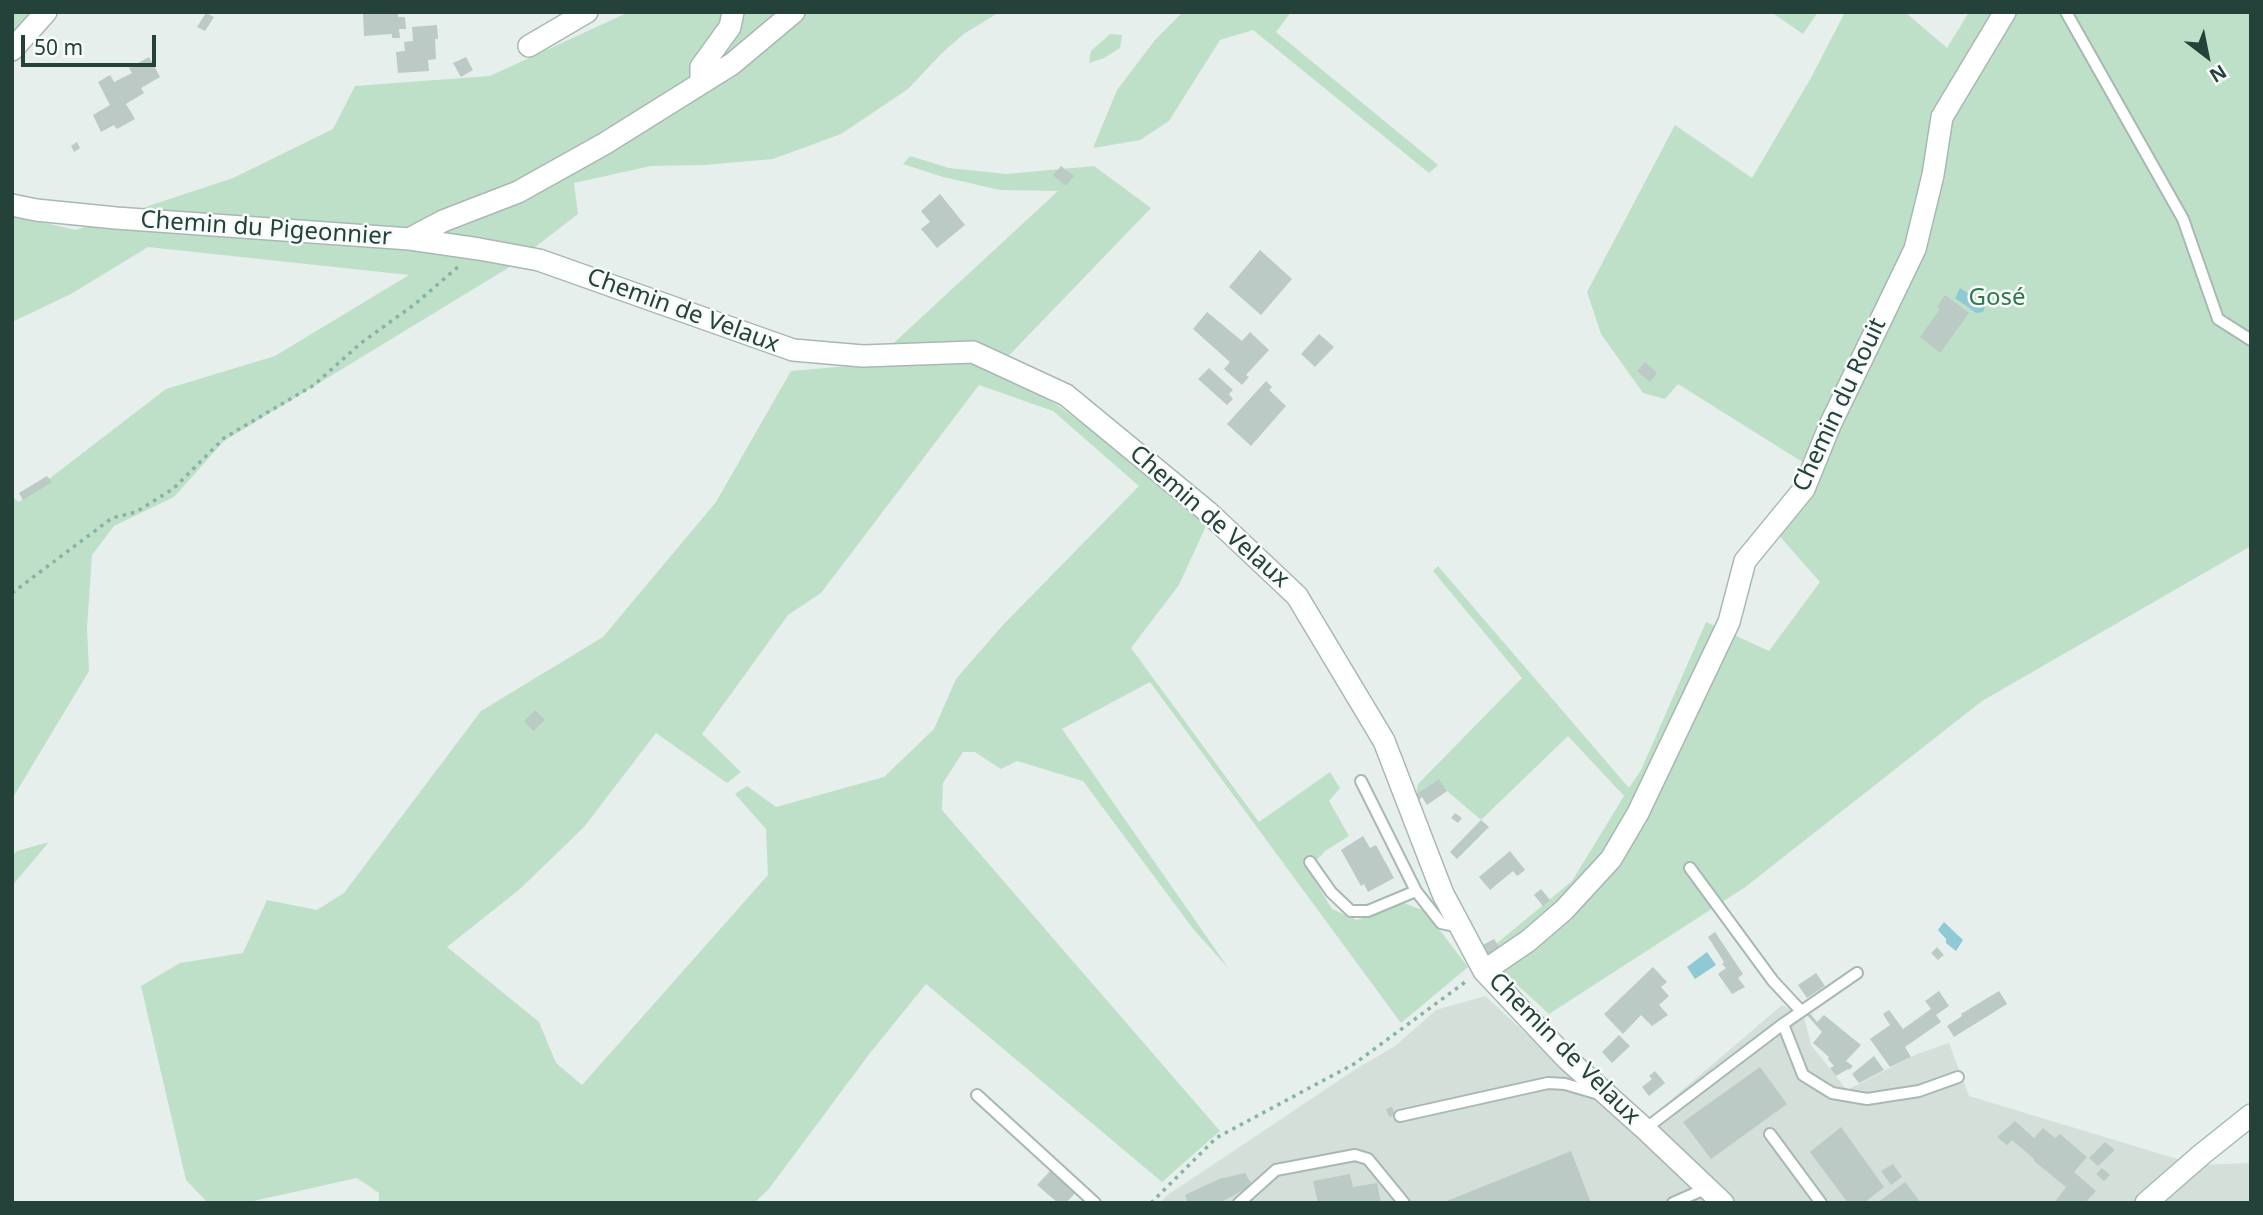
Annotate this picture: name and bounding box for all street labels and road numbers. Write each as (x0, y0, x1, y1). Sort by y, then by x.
street label: Chemin du Pigeonnier (139, 206, 393, 252)
street label: Chemin de Velaux (583, 263, 783, 359)
street label: Chemin du Rouit (1787, 314, 1893, 496)
street label: Chemin de Velaux (1123, 440, 1295, 594)
street label: Chemin de Velaux (1482, 967, 1646, 1131)

